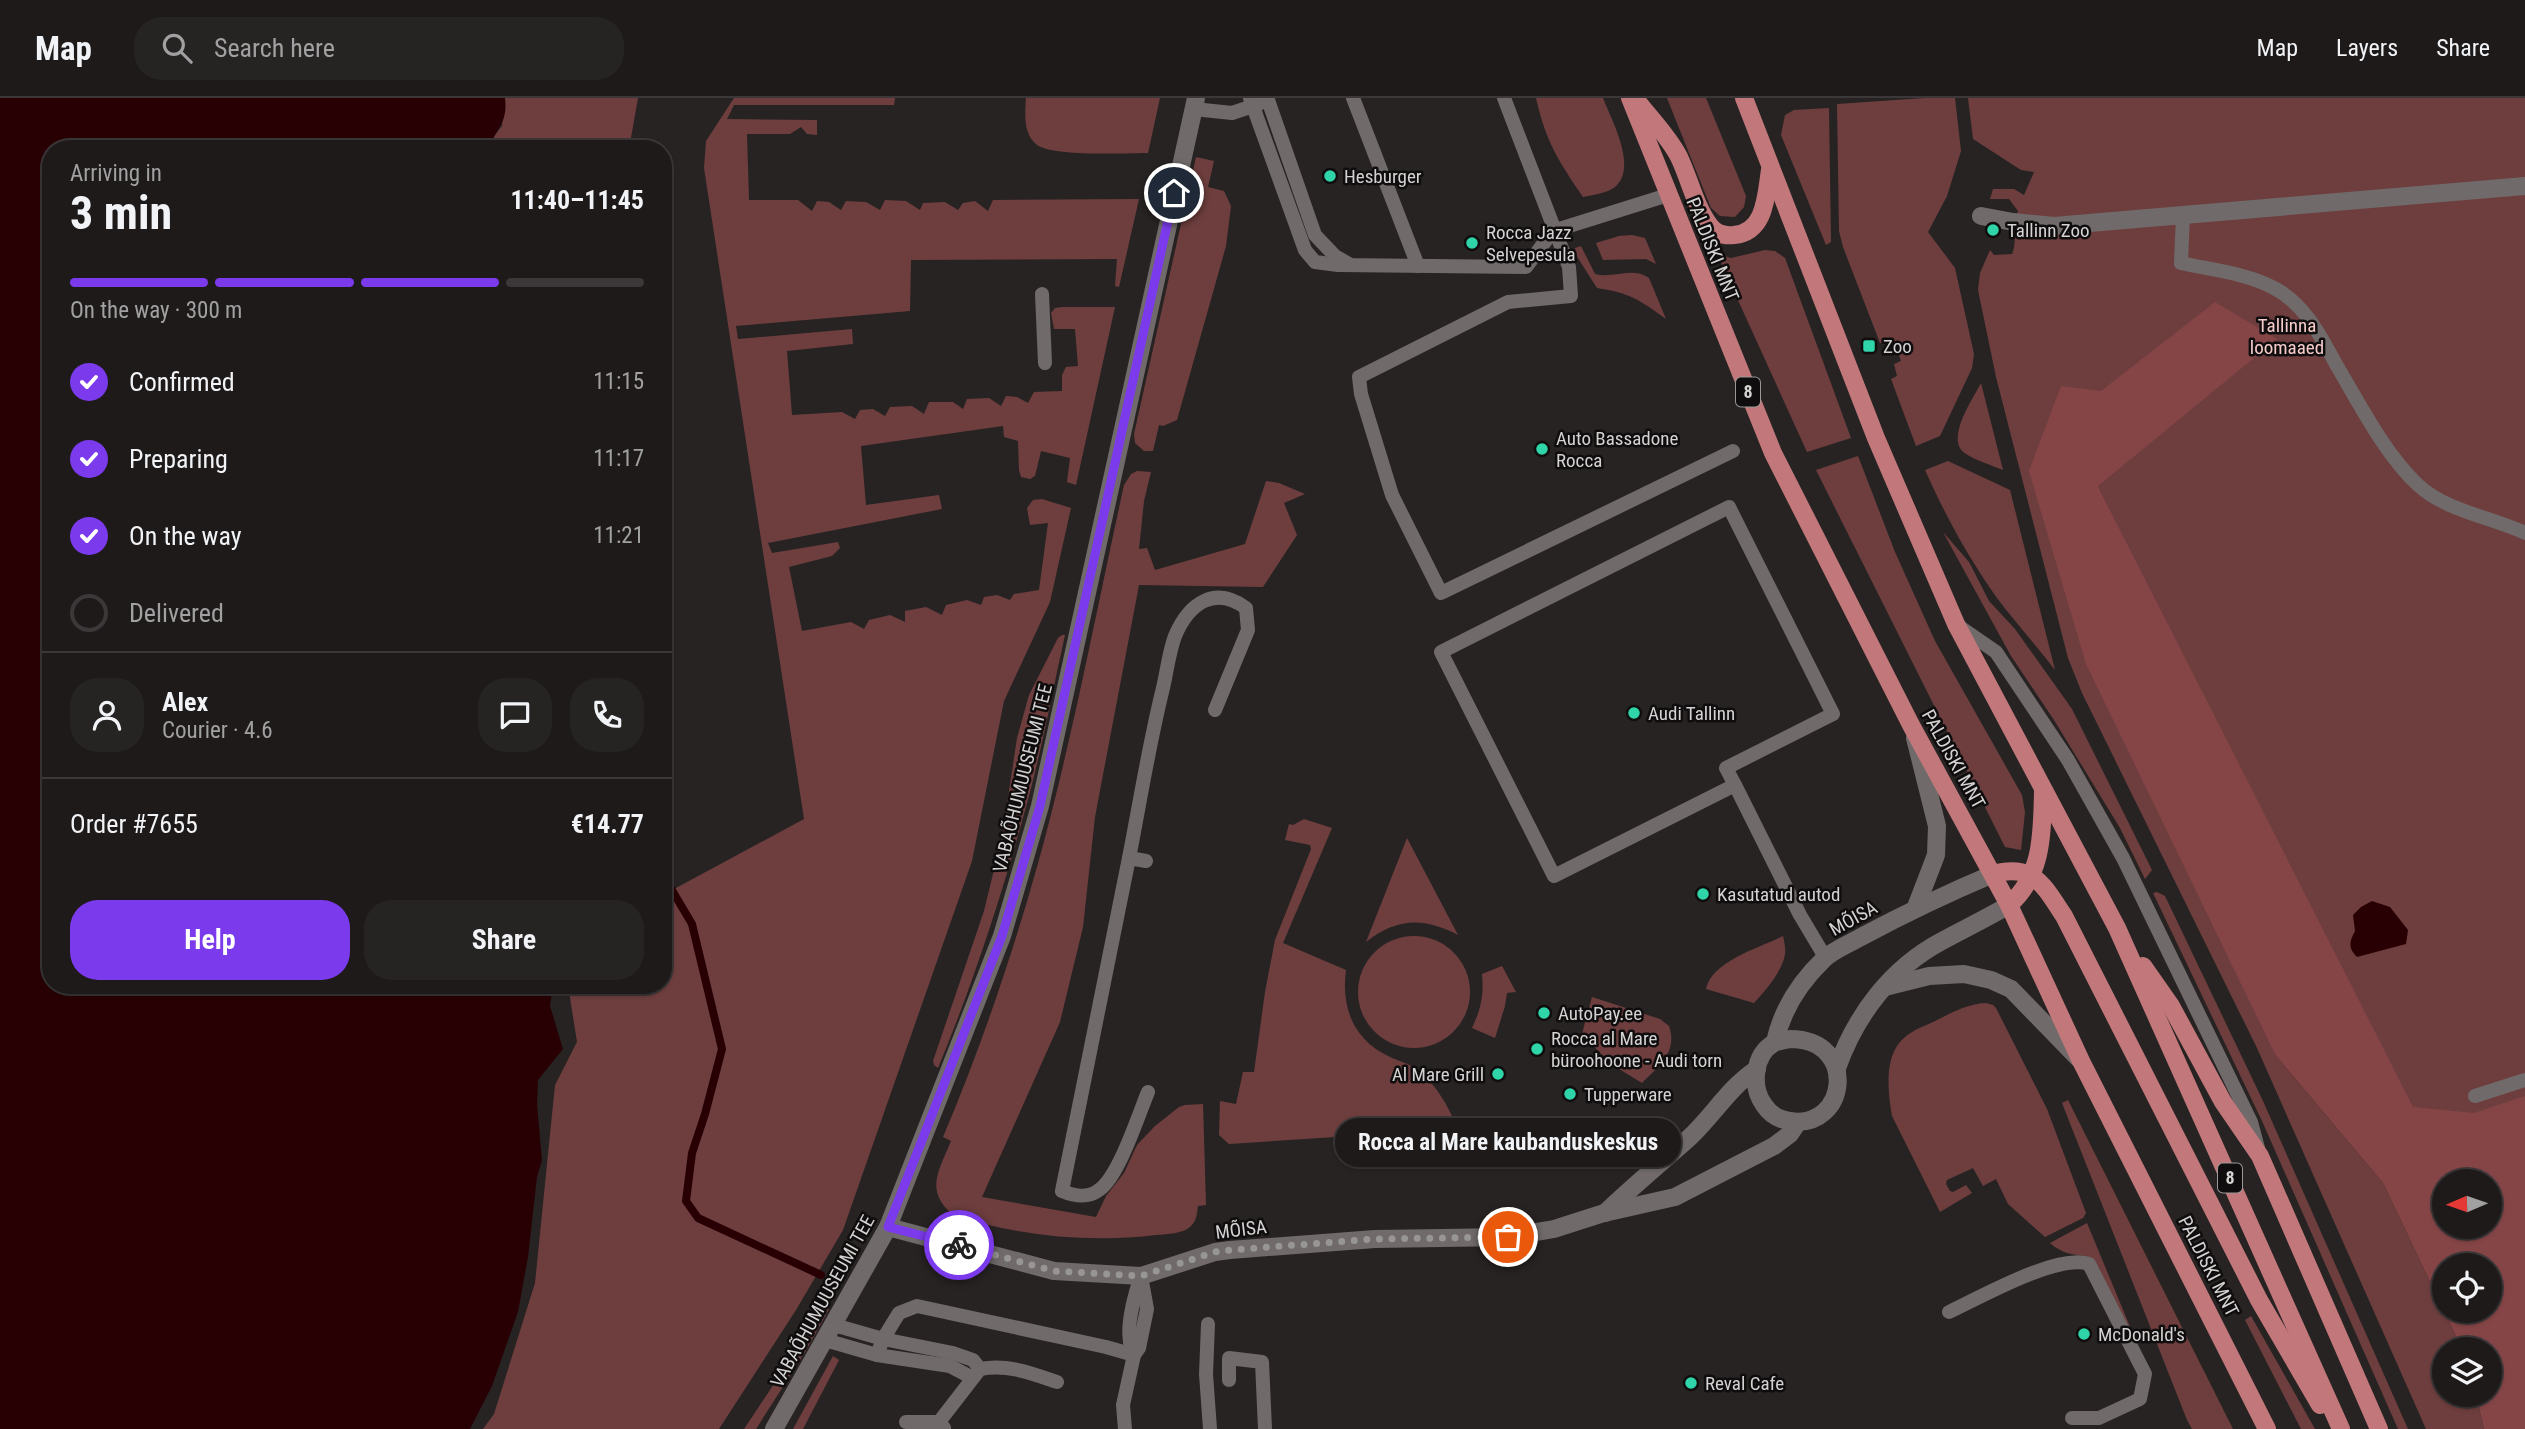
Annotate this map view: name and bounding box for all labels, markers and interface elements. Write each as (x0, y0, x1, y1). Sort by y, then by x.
search box (134, 17, 624, 80)
text: Map (35, 29, 92, 68)
icon: search (158, 29, 196, 67)
text: Search here (214, 33, 335, 63)
text: Map (2257, 34, 2298, 62)
text: Layers (2336, 34, 2398, 62)
text: Share (2436, 34, 2490, 62)
text: Arriving in (70, 160, 162, 187)
pin (1144, 163, 1204, 223)
place label: Hesburger (1344, 165, 1422, 188)
marker: Hesburger (1322, 168, 1338, 184)
icon: home (1155, 174, 1193, 212)
text: 11:40–11:45 (510, 185, 644, 215)
text: 3 min (70, 186, 172, 240)
street label: PALDISKI MNT (1681, 194, 1744, 305)
place label: Tallinn Zoo (2007, 219, 2090, 242)
place label: Rocca Jazz Selvepesula (1486, 221, 1576, 266)
marker: Tallinn Zoo (1985, 222, 2001, 238)
marker: Rocca Jazz Selvepesula (1464, 235, 1480, 251)
text: On the way · 300 m (70, 297, 242, 324)
park label: Tallinna loomaaed (2250, 314, 2324, 359)
place label: Zoo (1883, 335, 1912, 358)
marker: Zoo (1861, 338, 1877, 354)
icon: check (70, 363, 108, 401)
text: Confirmed (129, 367, 235, 397)
text: 11:15 (593, 368, 644, 395)
road number: 8 (1736, 378, 1760, 406)
place label: Auto Bassadone Rocca (1556, 427, 1678, 472)
icon: check (70, 440, 108, 478)
marker: Auto Bassadone Rocca (1534, 441, 1550, 457)
text: Preparing (129, 444, 228, 474)
text: 11:17 (593, 445, 644, 472)
icon: check (70, 517, 108, 555)
text: On the way (129, 521, 242, 551)
text: 11:21 (593, 522, 644, 549)
text: Delivered (129, 598, 224, 628)
button: person (70, 678, 144, 752)
button: chat (478, 678, 552, 752)
button: phone (570, 678, 644, 752)
street label: VABAÕHUMUUSEUMI TEE (988, 681, 1057, 875)
text: Alex (162, 687, 208, 717)
place label: Audi Tallinn (1648, 702, 1735, 725)
marker: Audi Tallinn (1626, 705, 1642, 721)
street label: PALDISKI MNT (1917, 706, 1990, 813)
text: Courier · 4.6 (162, 717, 273, 744)
text: Order #7655 (70, 809, 198, 839)
text: €14.77 (571, 809, 644, 839)
place label: Kasutatud autod (1717, 883, 1840, 906)
marker: Kasutatud autod (1695, 886, 1711, 902)
street label: MÕISA (1825, 896, 1881, 941)
button: Help (70, 900, 350, 980)
button: Share (364, 900, 644, 980)
place label: AutoPay.ee (1558, 1002, 1642, 1025)
marker: AutoPay.ee (1536, 1005, 1552, 1021)
place label: Rocca al Mare büroohoone - Audi torn (1551, 1027, 1722, 1072)
marker: Rocca al Mare büroohoone - Audi torn (1529, 1041, 1545, 1057)
place label: Al Mare Grill (1392, 1063, 1484, 1086)
marker: Al Mare Grill (1490, 1066, 1506, 1082)
place label: Tupperware (1584, 1083, 1672, 1106)
marker: Tupperware (1562, 1086, 1578, 1102)
callout: Rocca al Mare kaubanduskeskus (1335, 1118, 1681, 1167)
text: Rocca al Mare kaubanduskeskus (1358, 1129, 1658, 1156)
road number: 8 (2218, 1163, 2242, 1192)
north arrow (2432, 1169, 2502, 1239)
map controls (2432, 1169, 2502, 1407)
pin (1478, 1207, 1538, 1267)
courier (924, 1210, 994, 1280)
street label: VABAÕHUMUUSEUMI TEE (765, 1211, 879, 1391)
street label: PALDISKI MNT (2173, 1212, 2244, 1321)
street label: MÕISA (1214, 1215, 1268, 1244)
icon: bag (1489, 1218, 1527, 1256)
icon: bike (940, 1226, 978, 1264)
button: locate (2432, 1253, 2502, 1323)
place label: McDonald's (2098, 1323, 2185, 1346)
marker: McDonald's (2076, 1326, 2092, 1342)
button: layers (2432, 1337, 2502, 1407)
place label: Reval Cafe (1705, 1372, 1784, 1395)
marker: Reval Cafe (1683, 1375, 1699, 1391)

